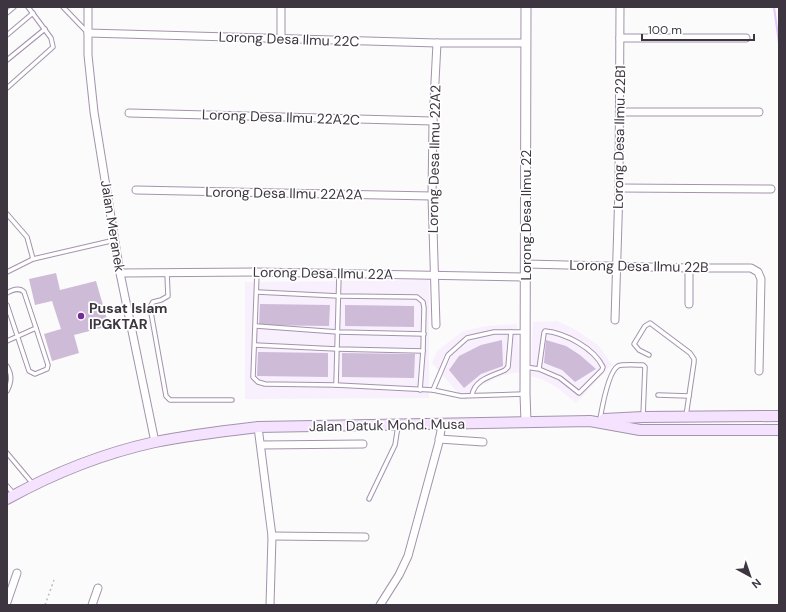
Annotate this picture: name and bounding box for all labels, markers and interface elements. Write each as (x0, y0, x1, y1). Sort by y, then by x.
scale bar (642, 16, 754, 42)
text: 100 m (648, 22, 682, 38)
street label: Lorong Desa Ilmu 22C (218, 28, 360, 50)
street label: Lorong Desa Ilmu 22B1 (609, 65, 629, 209)
street label: Lorong Desa Ilmu 22A2 (424, 85, 444, 233)
street label: Lorong Desa Ilmu 22A2C (202, 105, 360, 129)
street label: Lorong Desa Ilmu 22 (517, 150, 535, 280)
street label: Jalan Meranek (97, 179, 129, 273)
street label: Lorong Desa Ilmu 22A2A (205, 183, 363, 203)
street label: Lorong Desa Ilmu 22B (569, 256, 709, 276)
street label: Lorong Desa Ilmu 22A (253, 263, 393, 283)
place label: Pusat Islam IPGKTAR (89, 299, 168, 333)
marker: Pusat Islam IPGKTAR (76, 311, 86, 321)
street label: Jalan Datuk Mohd. Musa (309, 415, 465, 435)
north arrow (730, 556, 770, 596)
text: N (749, 576, 764, 592)

